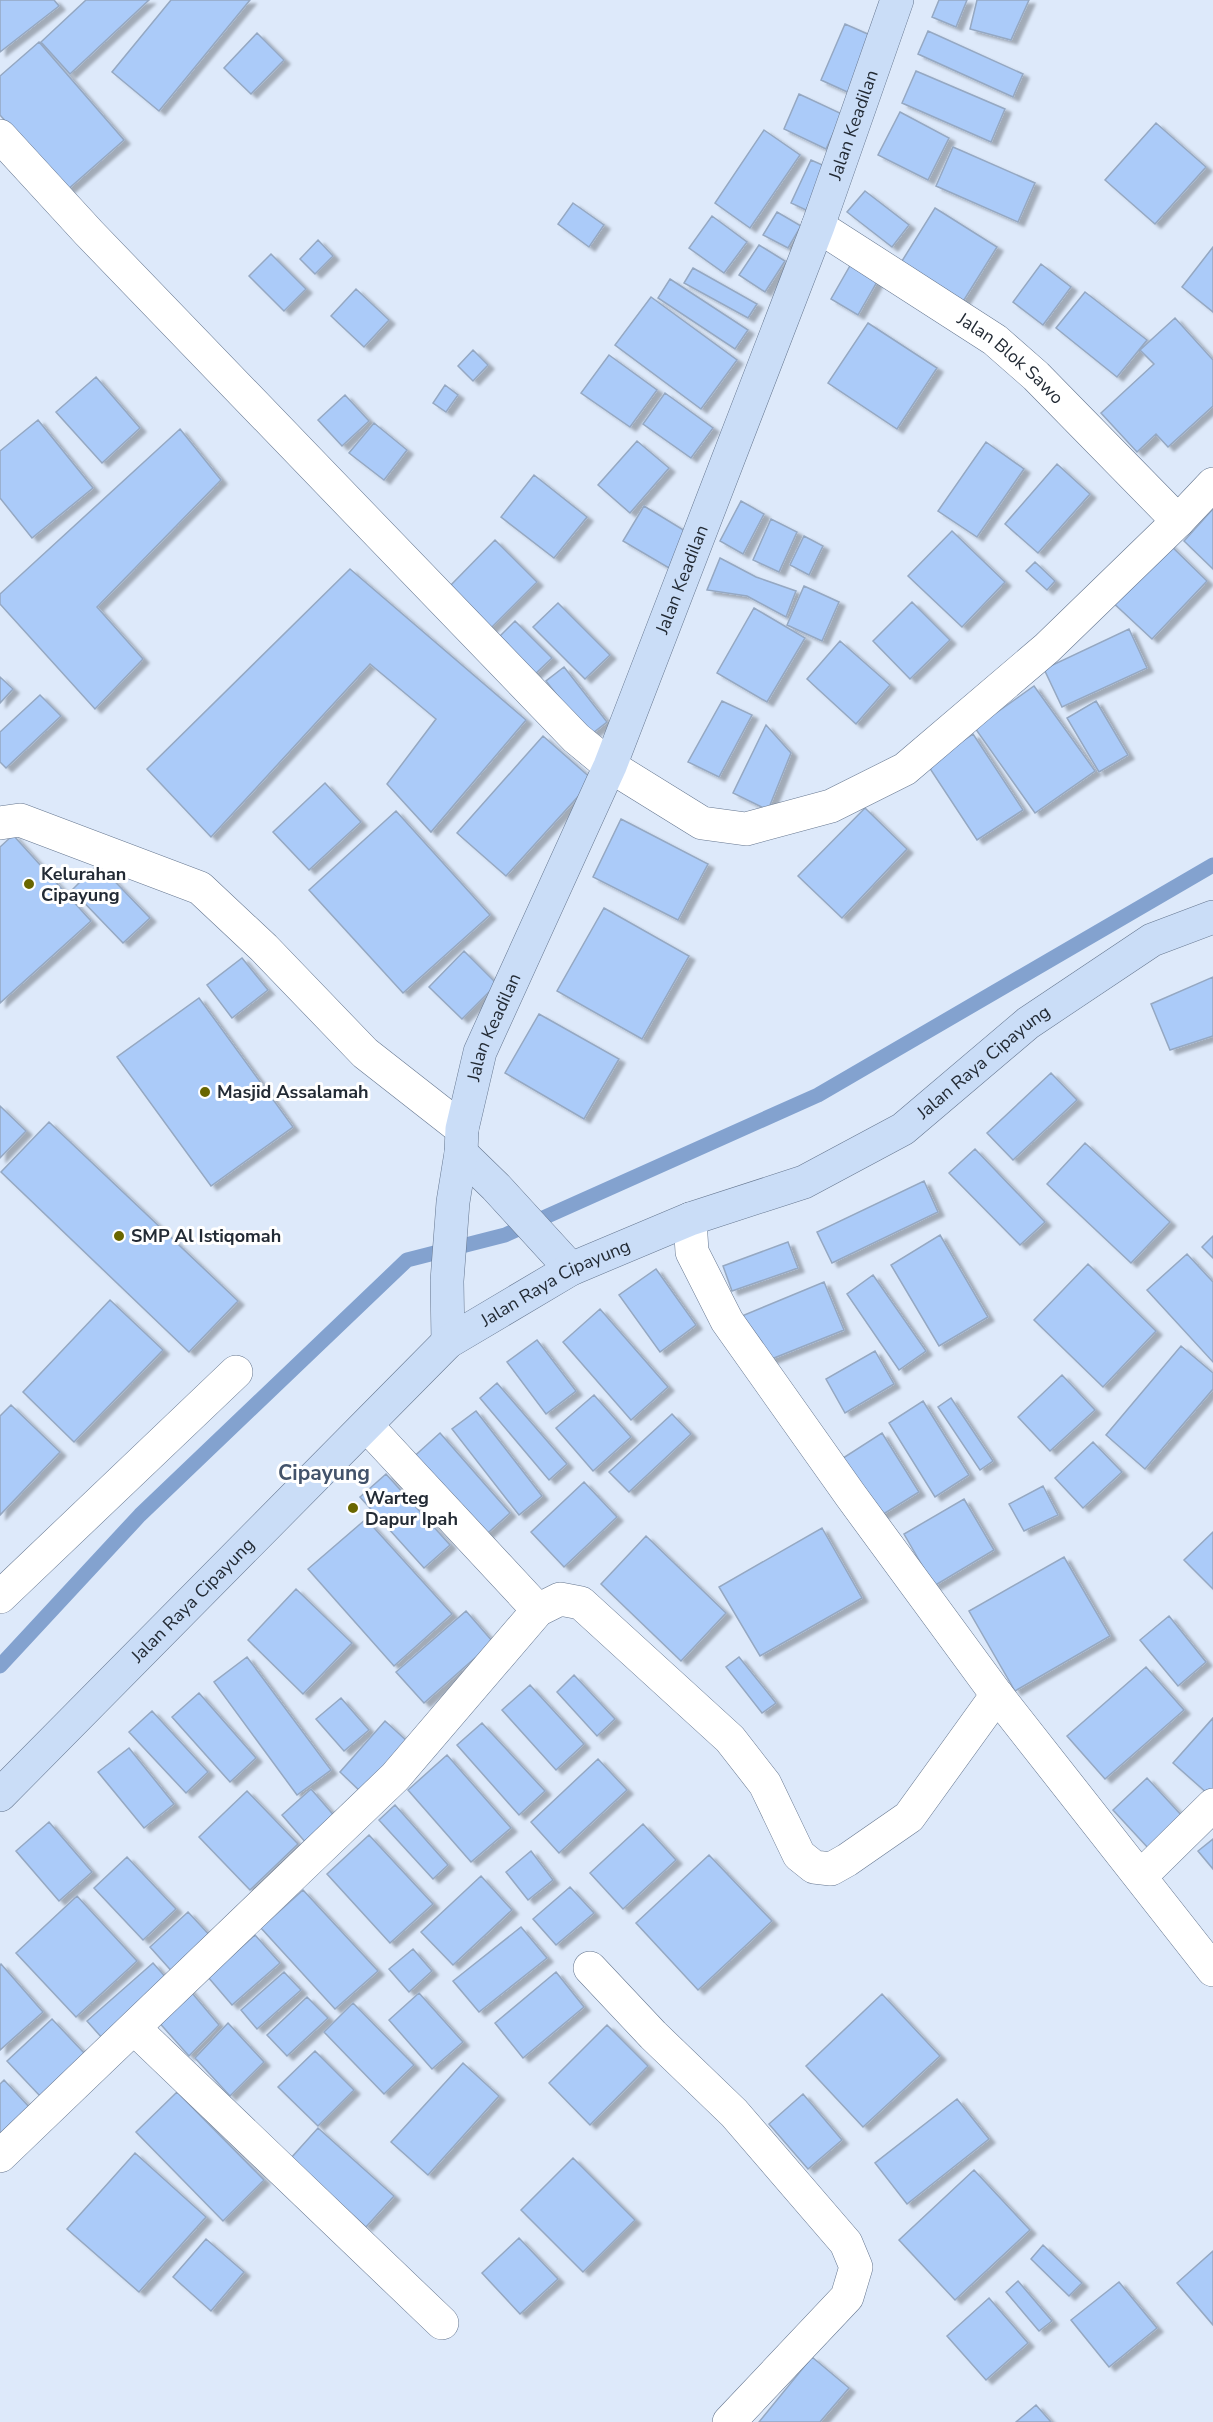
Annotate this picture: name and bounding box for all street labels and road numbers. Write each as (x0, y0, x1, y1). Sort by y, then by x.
street label: Jalan Keadilan (823, 67, 884, 184)
street label: Jalan Blok Sawo (952, 306, 1069, 409)
street label: Jalan Keadilan (650, 521, 714, 638)
street label: Jalan Keadilan (461, 969, 526, 1084)
street label: Jalan Raya Cipayung (911, 1000, 1055, 1125)
street label: Jalan Raya Cipayung (475, 1234, 634, 1333)
street label: Jalan Raya Cipayung (125, 1533, 260, 1668)

